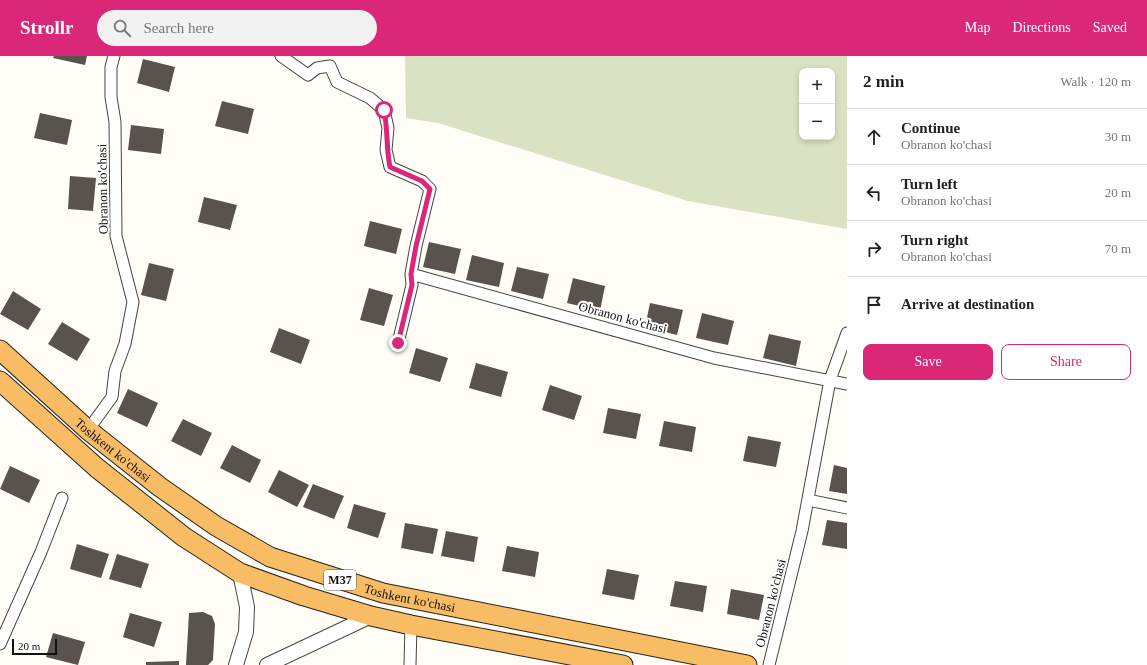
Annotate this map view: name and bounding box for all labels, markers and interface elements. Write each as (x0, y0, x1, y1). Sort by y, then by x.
search box (97, 10, 377, 46)
text: Strollr (20, 17, 73, 38)
icon: search (111, 17, 133, 39)
text: Search here (143, 20, 214, 36)
text: Map (965, 20, 990, 35)
text: Directions (1012, 20, 1071, 35)
text: Saved (1093, 20, 1127, 35)
map controls (799, 68, 835, 140)
button: + (799, 68, 835, 104)
text: 2 min (863, 72, 904, 91)
text: Walk · 120 m (1060, 74, 1131, 89)
route start (375, 101, 393, 119)
button: − (799, 104, 835, 140)
text: Continue (901, 120, 960, 136)
icon: ahead (863, 126, 885, 148)
text: 30 m (1105, 129, 1131, 144)
text: Obranon ko'chasi (901, 137, 992, 152)
street label: Obranon ko'chasi (94, 143, 111, 235)
text: Turn left (901, 176, 958, 192)
icon: left (863, 182, 885, 204)
text: 20 m (1105, 185, 1131, 200)
text: Obranon ko'chasi (901, 193, 992, 208)
text: Turn right (901, 232, 968, 248)
icon: right (863, 238, 885, 260)
text: 70 m (1105, 241, 1131, 256)
text: Obranon ko'chasi (901, 249, 992, 264)
icon: arrive (863, 294, 885, 316)
text: Arrive at destination (901, 296, 1034, 312)
street label: Obranon ko'chasi (577, 298, 669, 337)
route end (389, 334, 407, 352)
button: Save (863, 344, 993, 380)
button: Share (1001, 344, 1131, 380)
street label: Toshkent ko'chasi (72, 415, 154, 485)
street label: Obranon ko'chasi (752, 557, 789, 649)
road number: M37 (324, 570, 356, 590)
street label: Toshkent ko'chasi (362, 580, 457, 615)
scale bar (12, 637, 57, 656)
text: 20 m (18, 640, 40, 652)

